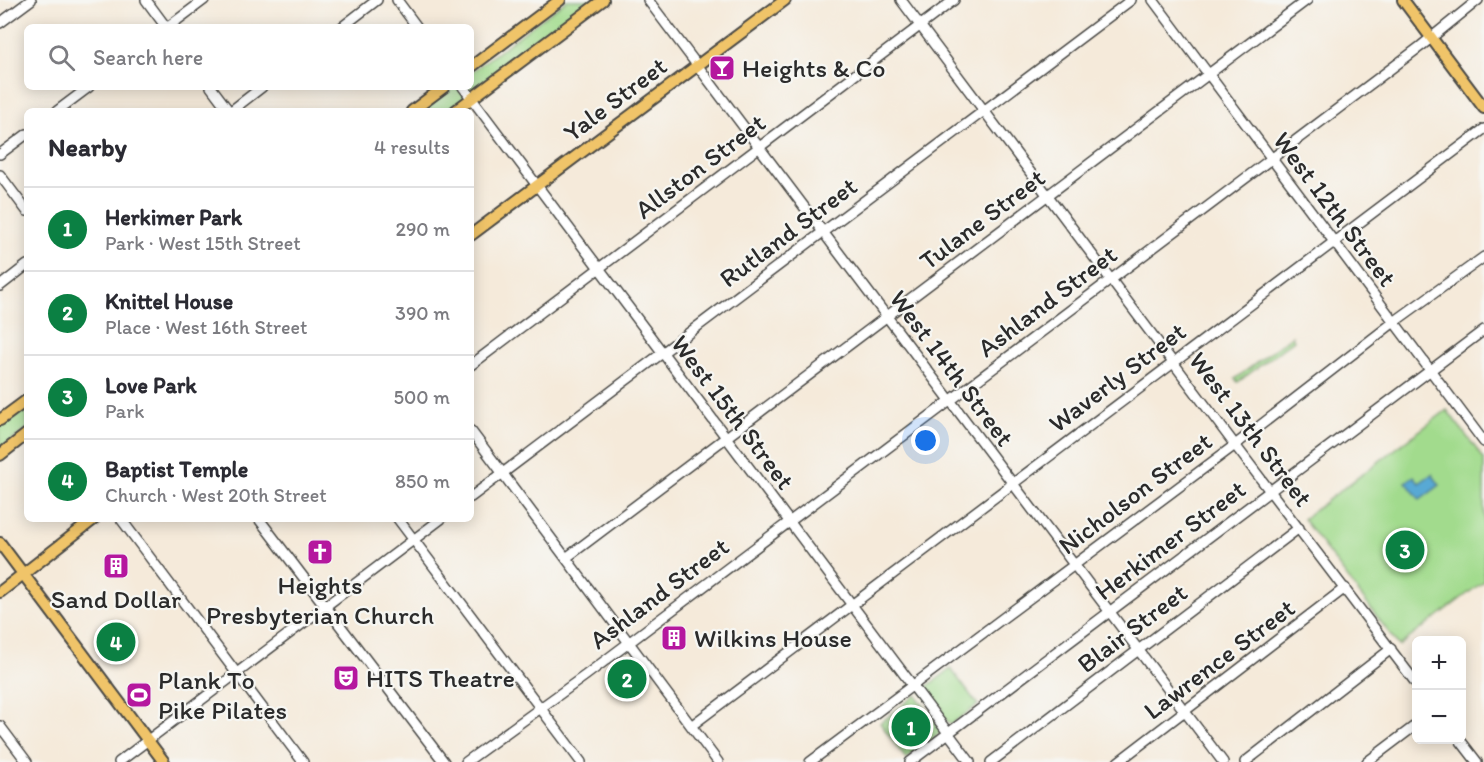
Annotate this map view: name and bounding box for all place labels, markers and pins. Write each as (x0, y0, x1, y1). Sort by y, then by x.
place label: Heights & Co (742, 52, 886, 84)
bar icon: Heights & Co (707, 53, 737, 83)
pin: 3 (1386, 528, 1424, 572)
church icon: Heights Presbyterian Church (305, 537, 335, 567)
building icon: Sand Dollar (101, 551, 131, 581)
place label: Heights Presbyterian Church (206, 569, 434, 631)
place label: Sand Dollar (51, 583, 181, 615)
pin: 4 (96, 620, 136, 664)
place label: Wilkins House (694, 622, 852, 654)
building icon: Wilkins House (659, 623, 689, 653)
pin: 2 (608, 656, 646, 702)
place label: HITS Theatre (366, 662, 515, 694)
theatre icon: HITS Theatre (331, 663, 361, 693)
place label: Plank To Pike Pilates (158, 664, 287, 726)
sports icon: Plank To Pike Pilates (124, 680, 154, 710)
pin: 1 (892, 704, 930, 750)

